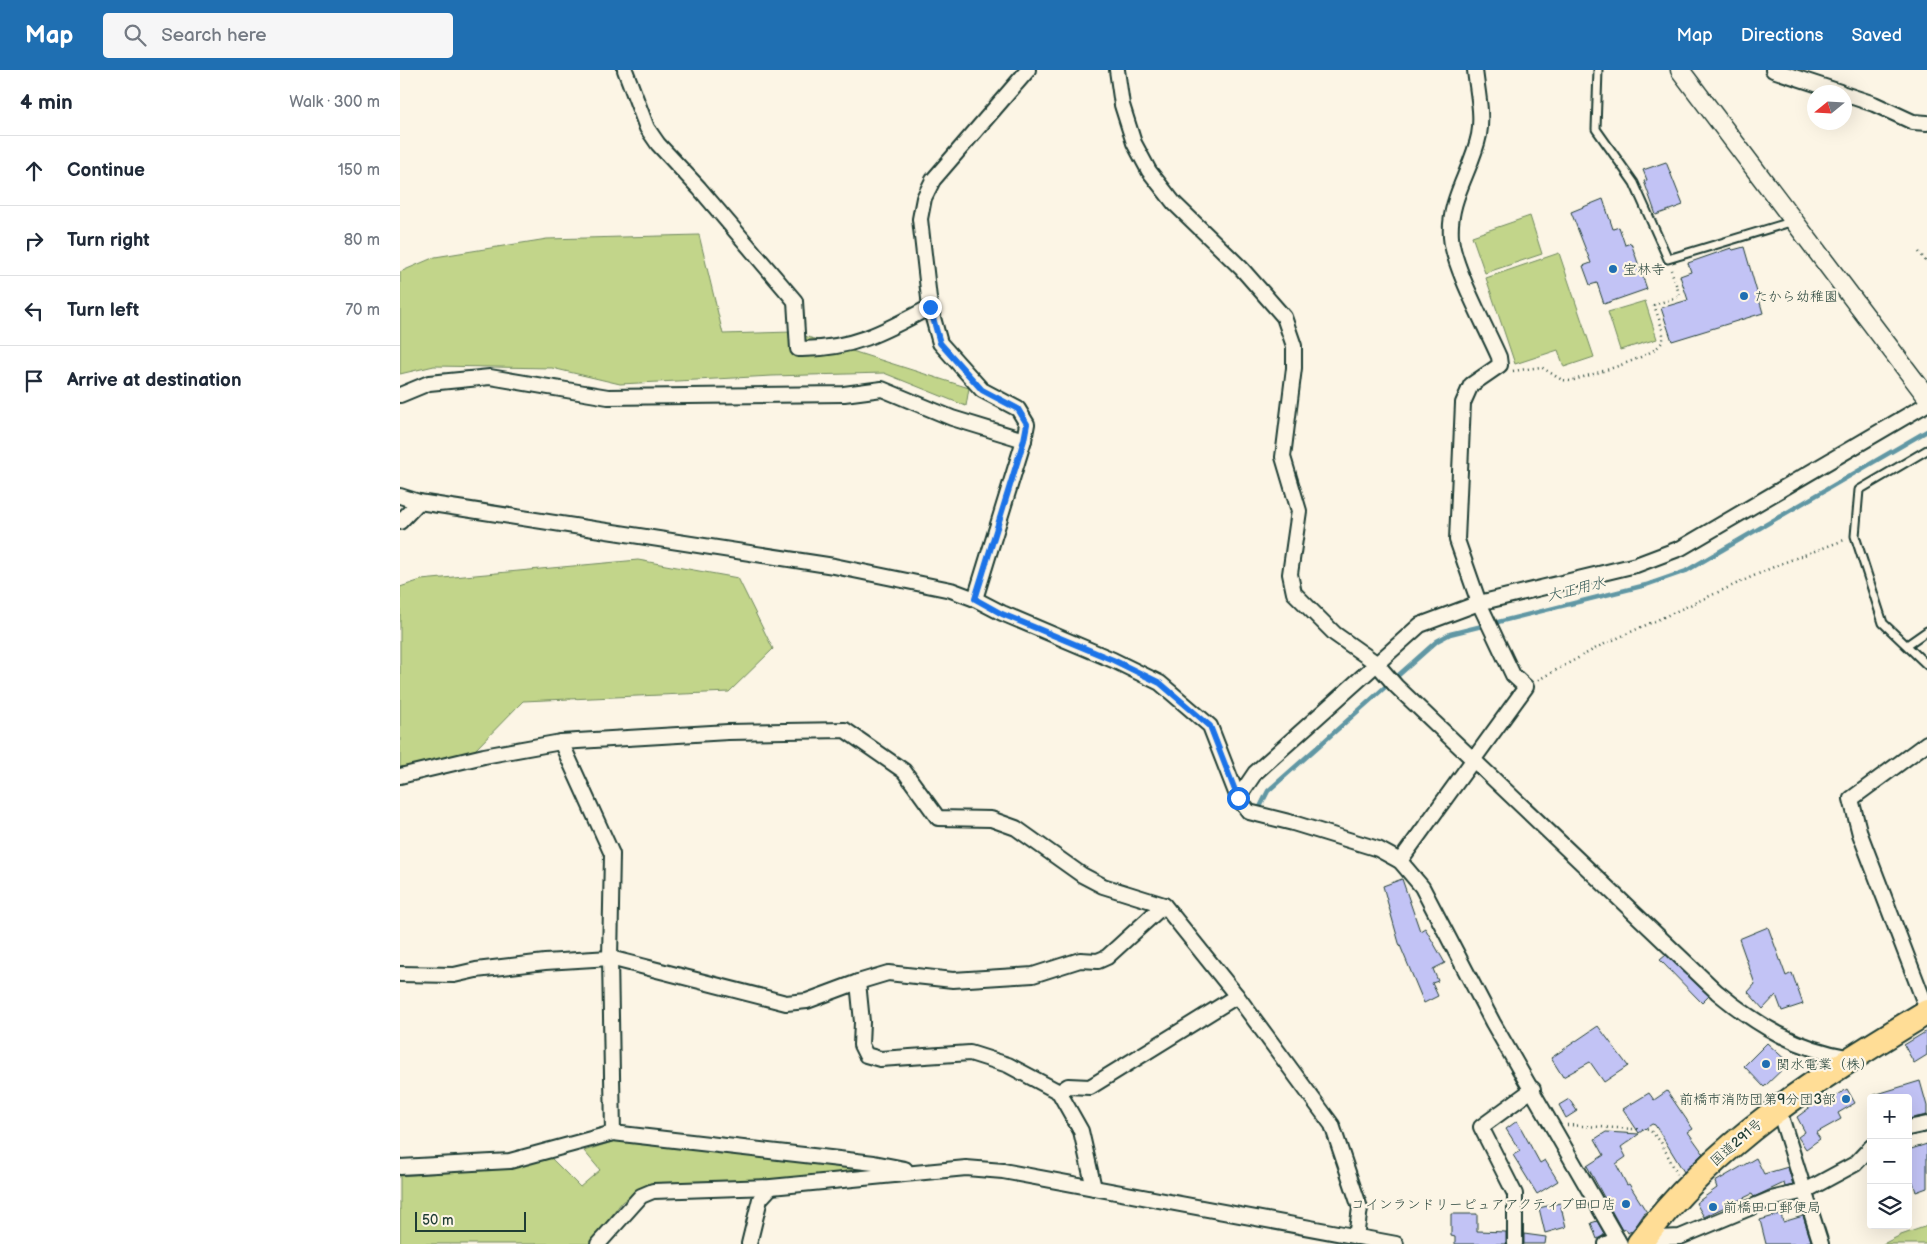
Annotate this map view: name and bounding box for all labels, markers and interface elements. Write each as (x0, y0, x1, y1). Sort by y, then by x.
search box (103, 13, 453, 58)
text: Map (25, 21, 73, 50)
icon: search (121, 21, 149, 49)
text: Search here (161, 24, 267, 47)
text: Map (1677, 25, 1713, 46)
text: Directions (1741, 25, 1823, 46)
text: Saved (1851, 25, 1902, 46)
north arrow (1807, 85, 1852, 130)
text: 4 min (20, 90, 73, 115)
text: Walk · 300 m (289, 93, 380, 112)
icon: ahead (20, 157, 48, 185)
text: Continue (67, 159, 145, 182)
text: 150 m (338, 161, 380, 180)
icon: right (20, 227, 48, 255)
text: Turn right (67, 229, 150, 252)
text: 80 m (344, 231, 380, 250)
place label: 宝林寺 (1623, 261, 1665, 278)
marker: 宝林寺 (1607, 263, 1619, 275)
place label: たから幼稚園 (1754, 288, 1838, 305)
marker: たから幼稚園 (1738, 290, 1750, 302)
route end (919, 296, 942, 319)
icon: left (20, 297, 48, 325)
text: Turn left (67, 299, 139, 322)
text: 70 m (345, 301, 380, 320)
icon: arrive (20, 367, 48, 395)
text: Arrive at destination (67, 369, 242, 392)
water label: 大正用水 (1545, 573, 1608, 606)
route start (1227, 787, 1250, 810)
place label: 関水電業（株） (1776, 1056, 1874, 1073)
marker: 関水電業（株） (1760, 1058, 1772, 1070)
place label: 前橋市消防団第9分団3部 (1679, 1091, 1836, 1108)
marker: 前橋市消防団第9分団3部 (1840, 1093, 1852, 1105)
map controls (1867, 1094, 1912, 1229)
button: + (1867, 1094, 1912, 1139)
street label: 国道291号 (1707, 1115, 1766, 1170)
button: − (1867, 1139, 1912, 1184)
button: layers (1867, 1184, 1912, 1229)
place label: コインランドリーピュアアクティブ田口店 (1351, 1196, 1616, 1213)
marker: コインランドリーピュアアクティブ田口店 (1620, 1198, 1632, 1210)
place label: 前橋田口郵便局 (1723, 1199, 1821, 1216)
marker: 前橋田口郵便局 (1707, 1201, 1719, 1213)
scale bar (415, 1209, 526, 1232)
text: 50 m (422, 1212, 454, 1229)

